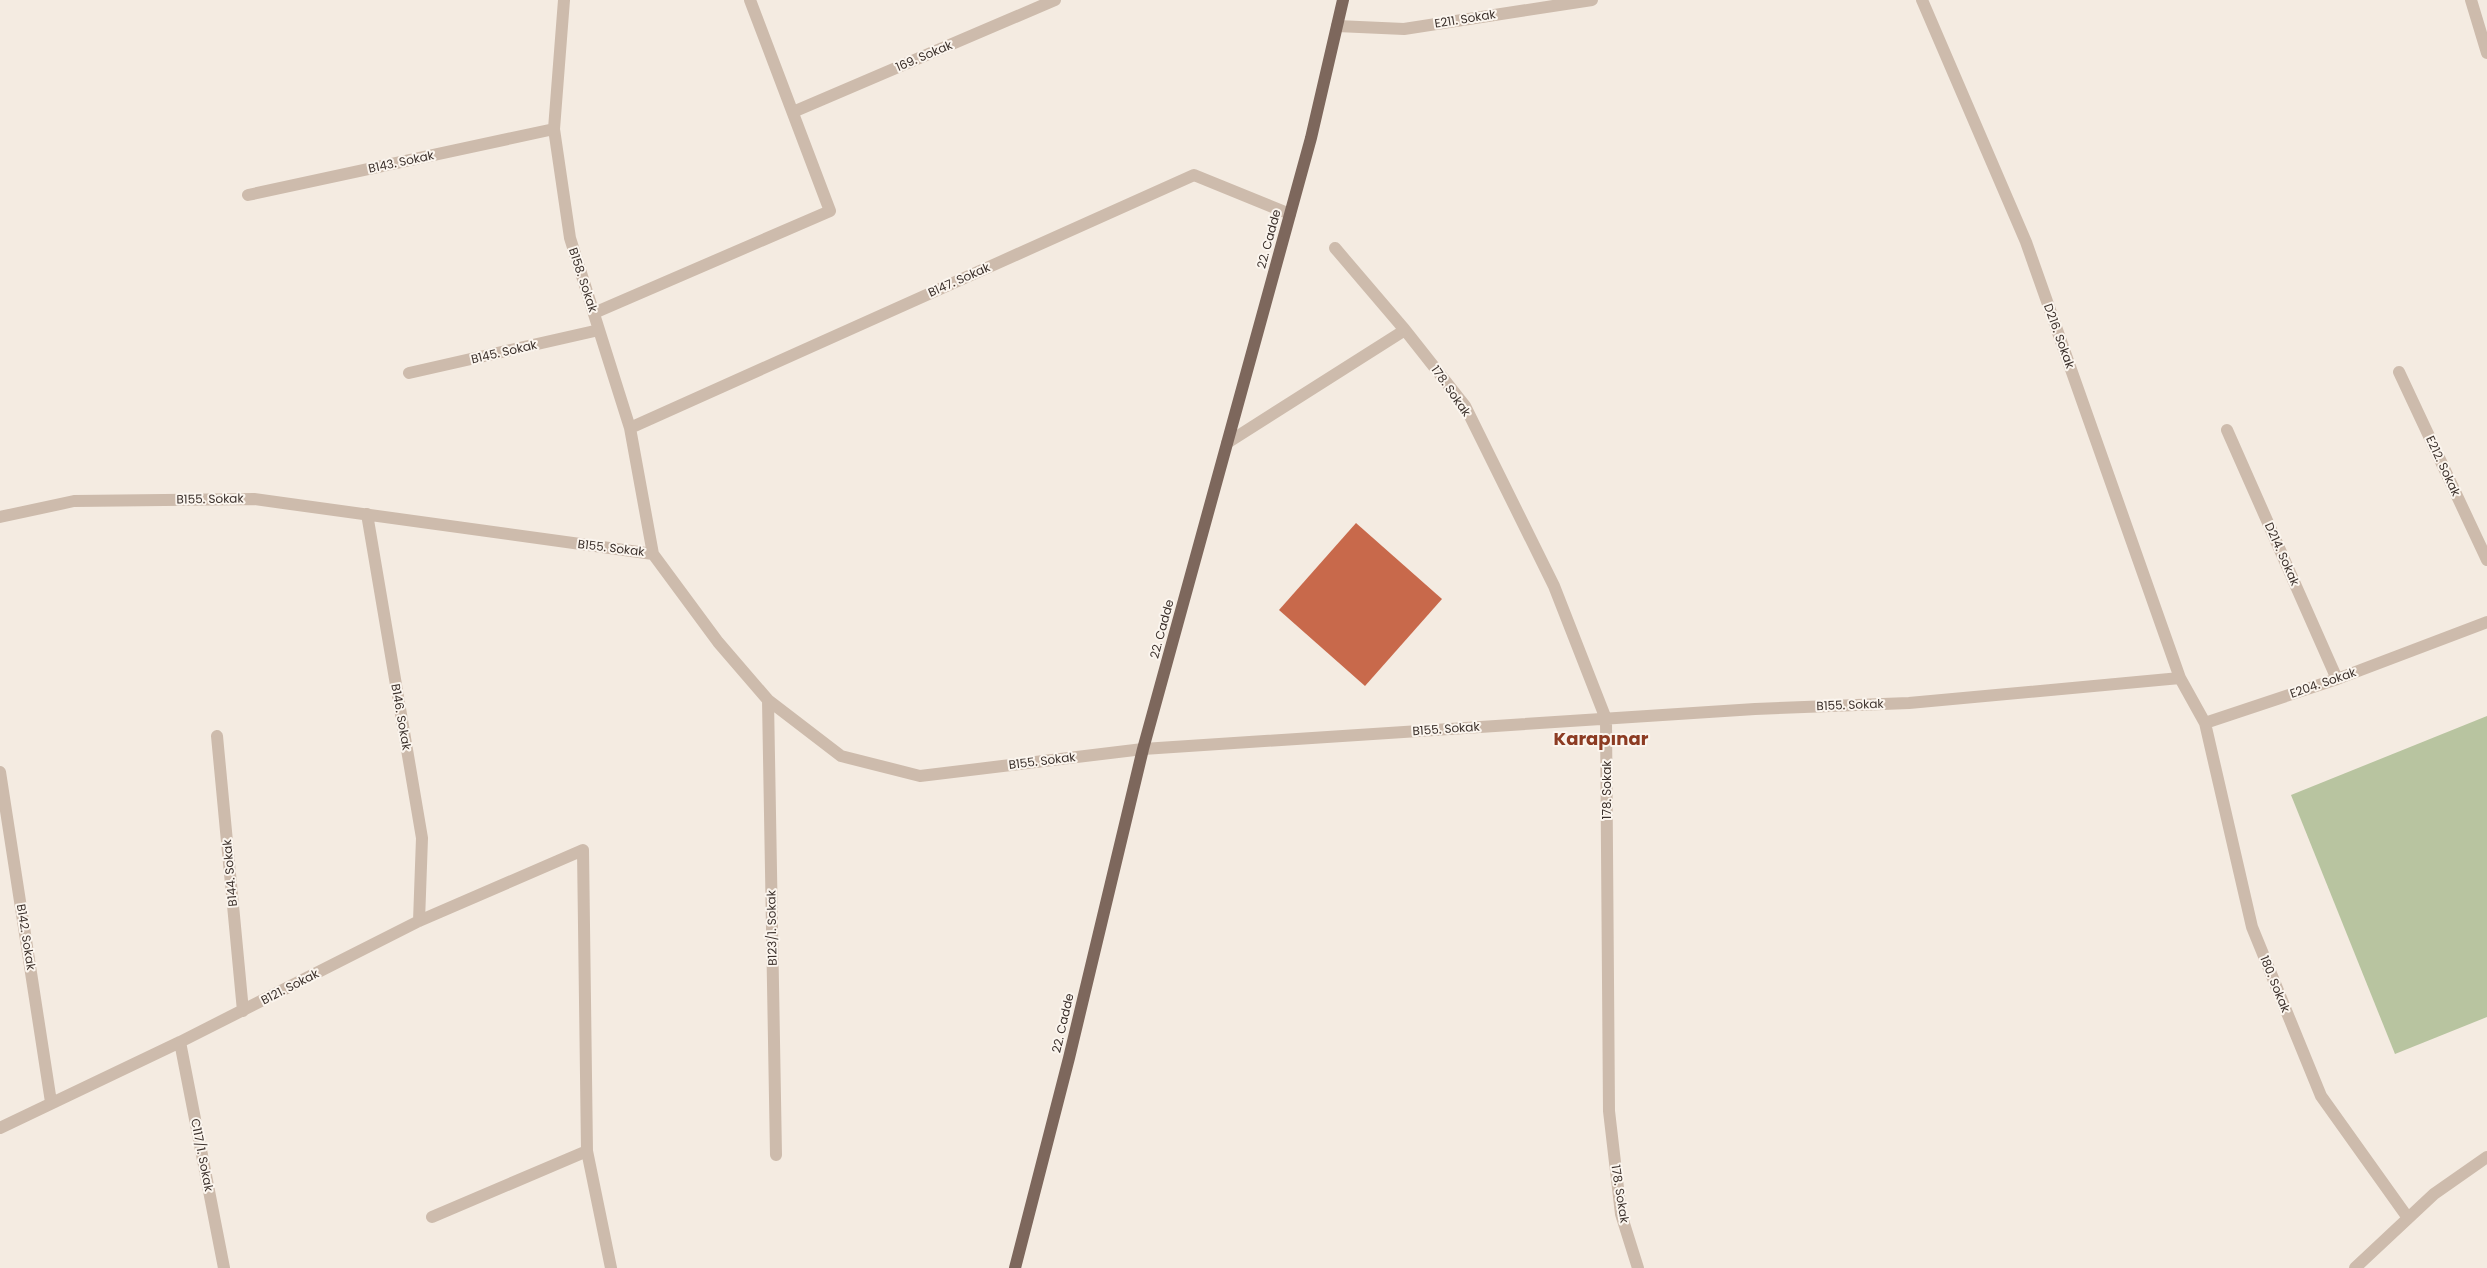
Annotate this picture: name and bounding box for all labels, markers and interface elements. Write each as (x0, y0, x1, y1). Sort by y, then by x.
street label: E211. Sokak (1433, 5, 1498, 32)
street label: 169. Sokak (893, 36, 955, 75)
street label: B143. Sokak (366, 146, 436, 177)
street label: 22. Cadde (1252, 207, 1285, 270)
street label: B158. Sokak (565, 245, 602, 315)
street label: B147. Sokak (925, 258, 993, 301)
street label: D216. Sokak (2040, 301, 2079, 371)
street label: B145. Sokak (469, 335, 539, 367)
street label: 178. Sokak (1428, 362, 1476, 420)
street label: E212. Sokak (2422, 433, 2465, 499)
street label: B155. Sokak (176, 489, 245, 508)
street label: D214. Sokak (2261, 519, 2304, 589)
street label: B155. Sokak (577, 535, 646, 560)
street label: 22. Cadde (1145, 597, 1178, 660)
street label: E204. Sokak (2287, 663, 2359, 702)
street label: B146. Sokak (387, 682, 416, 752)
street label: B155. Sokak (1816, 695, 1885, 714)
street label: B155. Sokak (1412, 718, 1481, 739)
district label: Karapınar (1554, 726, 1649, 751)
street label: B155. Sokak (1008, 748, 1077, 773)
street label: 178. Sokak (1598, 760, 1615, 819)
street label: B144. Sokak (218, 838, 241, 907)
street label: B123/1. Sokak (762, 889, 781, 966)
street label: B142. Sokak (13, 903, 40, 972)
street label: 180. Sokak (2256, 953, 2295, 1016)
street label: B121. Sokak (258, 964, 322, 1008)
street label: 22. Cadde (1047, 991, 1078, 1054)
street label: C117/1. Sokak (187, 1117, 218, 1194)
street label: 178. Sokak (1607, 1164, 1634, 1225)

